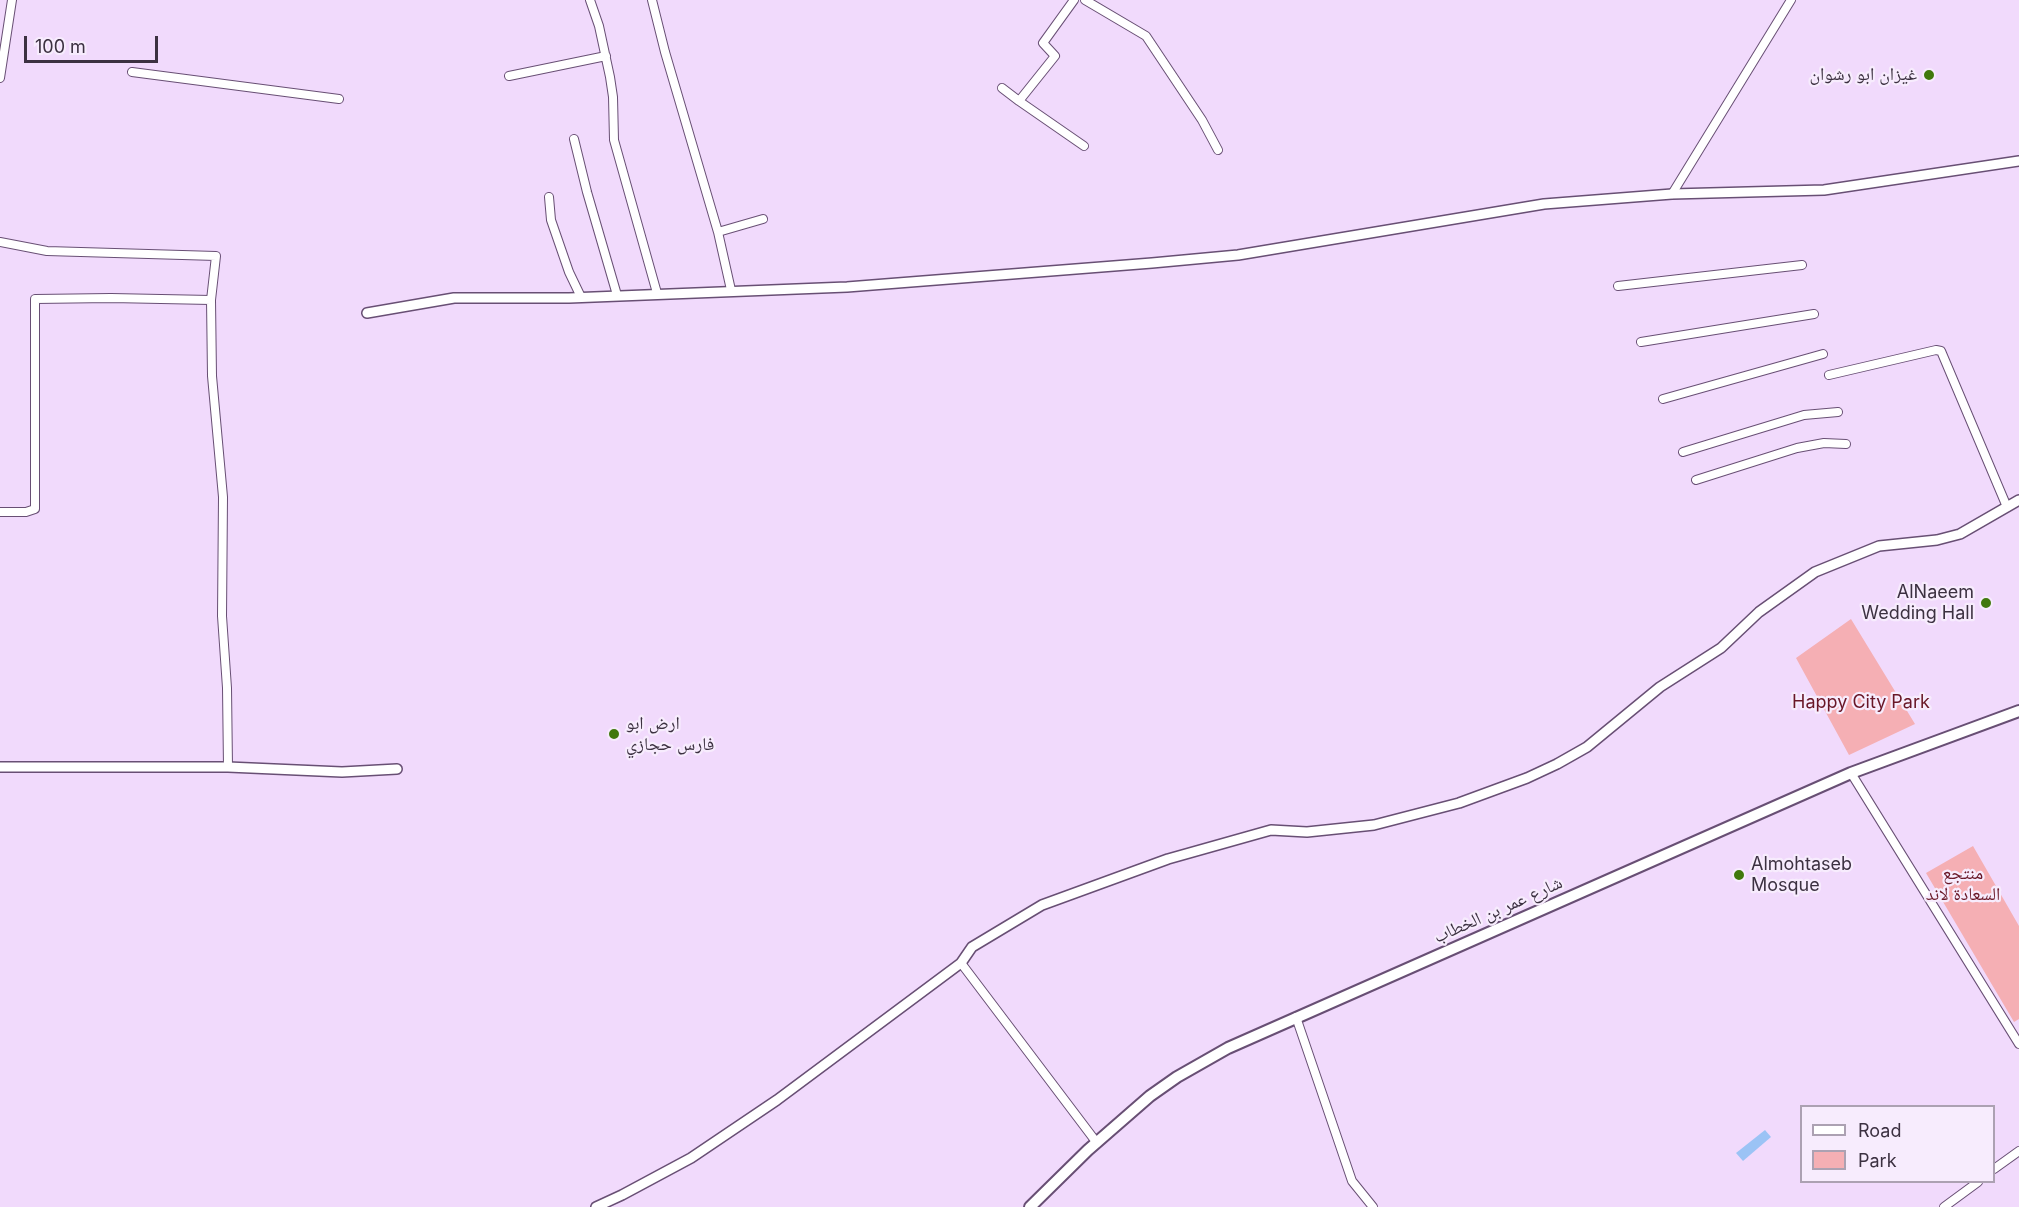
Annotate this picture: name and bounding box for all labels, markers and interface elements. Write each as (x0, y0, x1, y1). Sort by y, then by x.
scale bar (27, 24, 160, 62)
text: 100 m (35, 36, 86, 57)
place label: غيزان ابو رشوان (1809, 64, 1917, 86)
marker: غيزان ابو رشوان (1922, 68, 1936, 82)
place label: AlNaeem Wedding Hall (1861, 582, 1974, 624)
marker: AlNaeem Wedding Hall (1979, 596, 1993, 610)
park label: Happy City Park (1792, 692, 1930, 714)
place label: ارض ابو فارس حجازي (626, 713, 714, 756)
marker: ارض ابو فارس حجازي (607, 727, 621, 741)
place label: Almohtaseb Mosque (1751, 854, 1852, 896)
park label: منتجع السعادة لاند (1926, 863, 2000, 906)
marker: Almohtaseb Mosque (1732, 868, 1746, 882)
street label: شارع عمر بن الخطاب (1430, 872, 1566, 948)
legend (1800, 1105, 1995, 1183)
text: Road (1858, 1120, 1901, 1141)
text: Park (1858, 1150, 1897, 1171)

